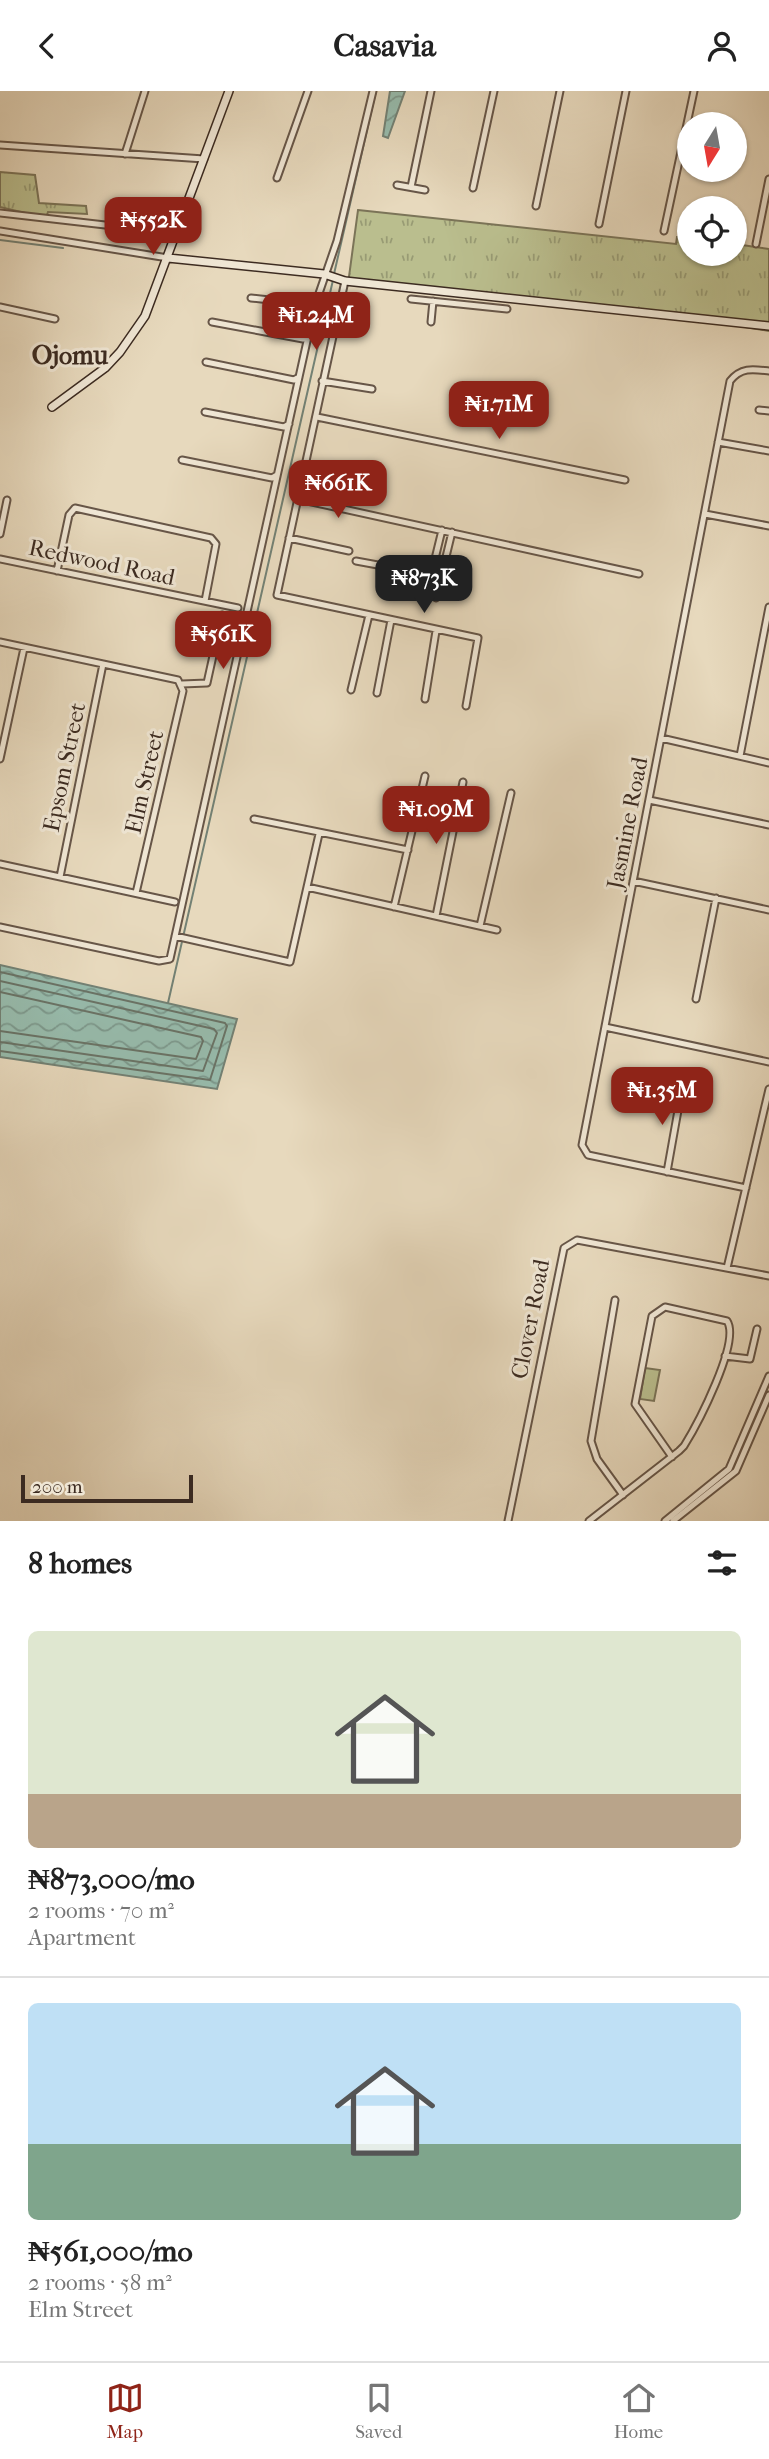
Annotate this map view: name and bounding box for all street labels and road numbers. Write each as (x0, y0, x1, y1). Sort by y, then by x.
street label: Redwood Road (26, 534, 178, 591)
street label: Epsom Street (38, 700, 91, 834)
street label: Elm Street (120, 728, 169, 836)
street label: Jasmine Road (601, 754, 654, 893)
street label: Clover Road (506, 1257, 555, 1381)

